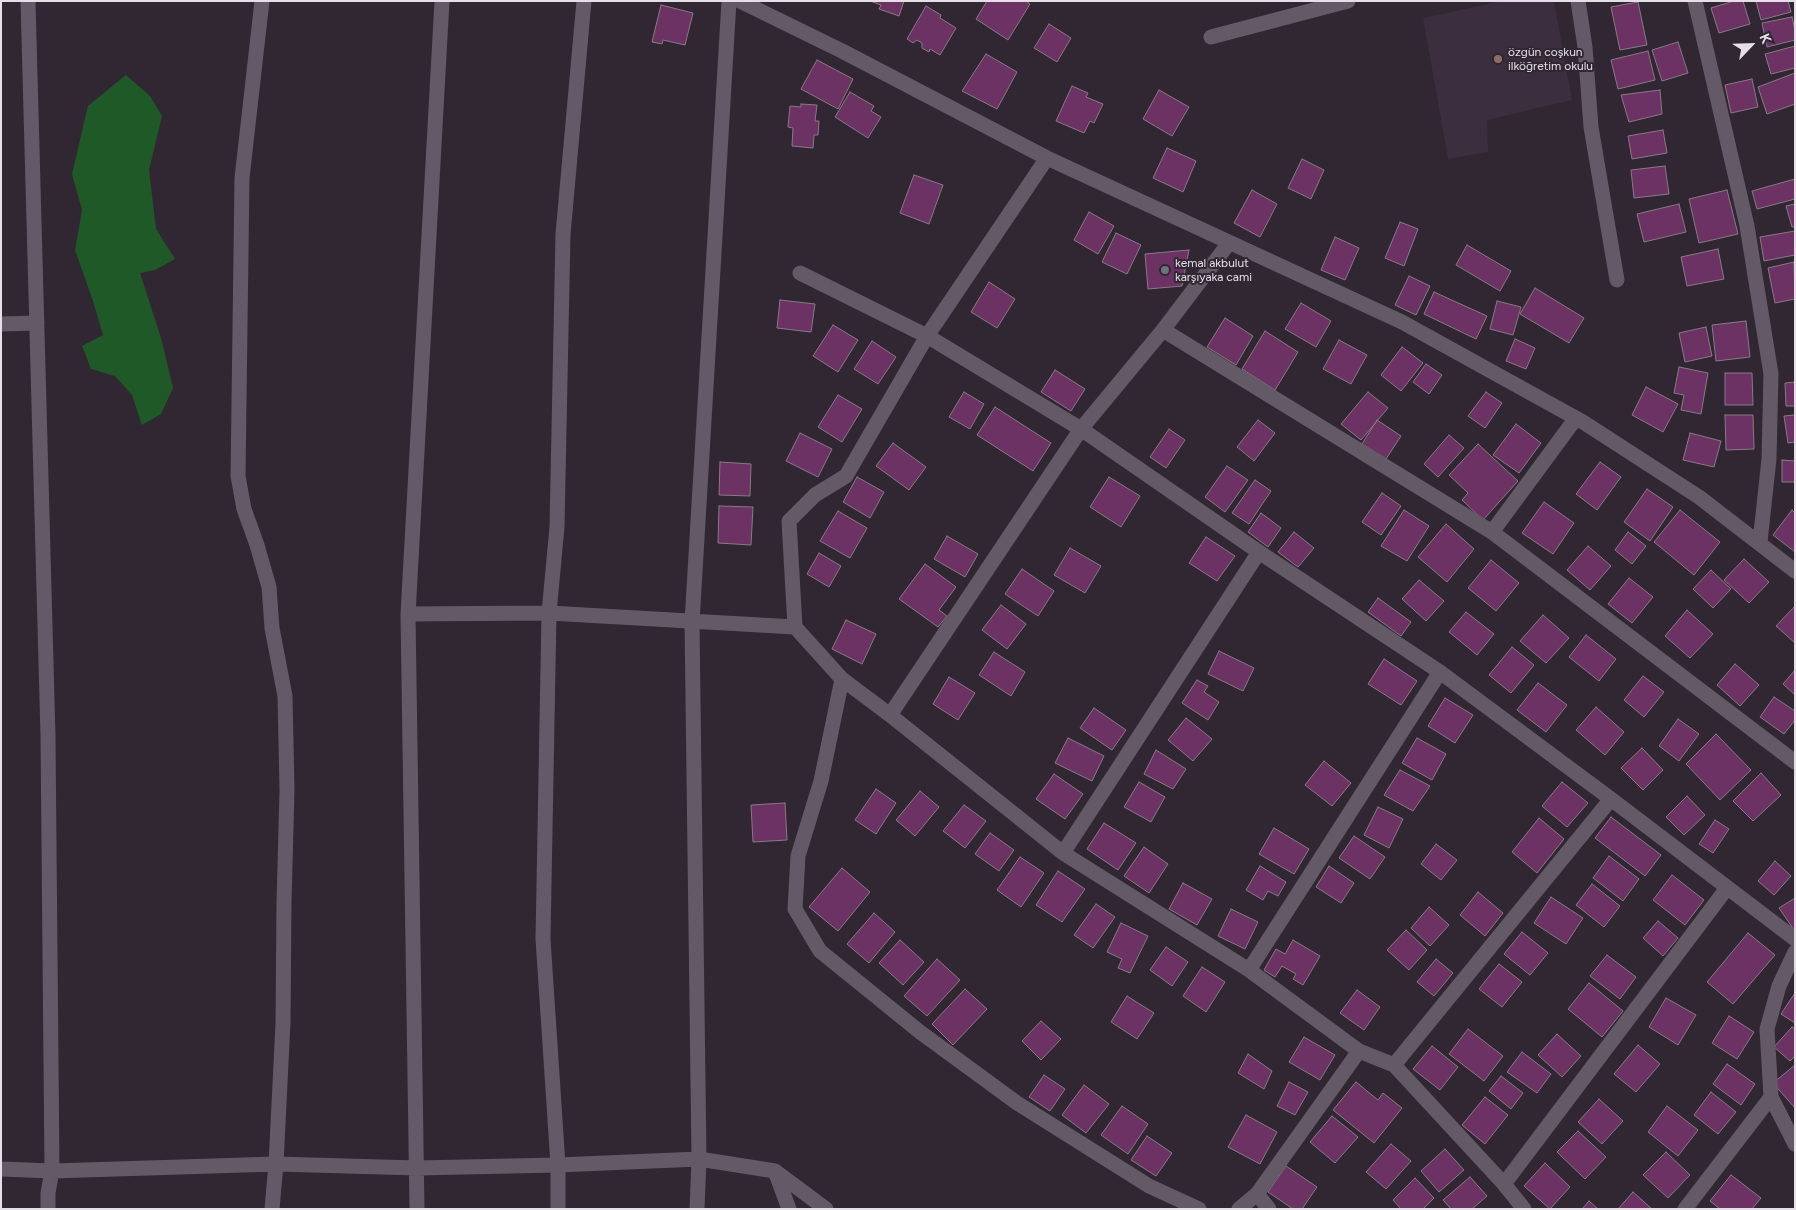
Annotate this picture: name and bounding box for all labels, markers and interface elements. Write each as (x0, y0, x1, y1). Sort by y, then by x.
north arrow (1726, 20, 1776, 70)
text: K (1755, 31, 1775, 46)
place label: özgün coşkun ilköğretim okulu (1508, 45, 1593, 73)
marker: özgün coşkun ilköğretim okulu (1492, 53, 1504, 65)
place label: kemal akbulut karşıyaka cami (1175, 256, 1252, 284)
marker: kemal akbulut karşıyaka cami (1159, 264, 1171, 276)

